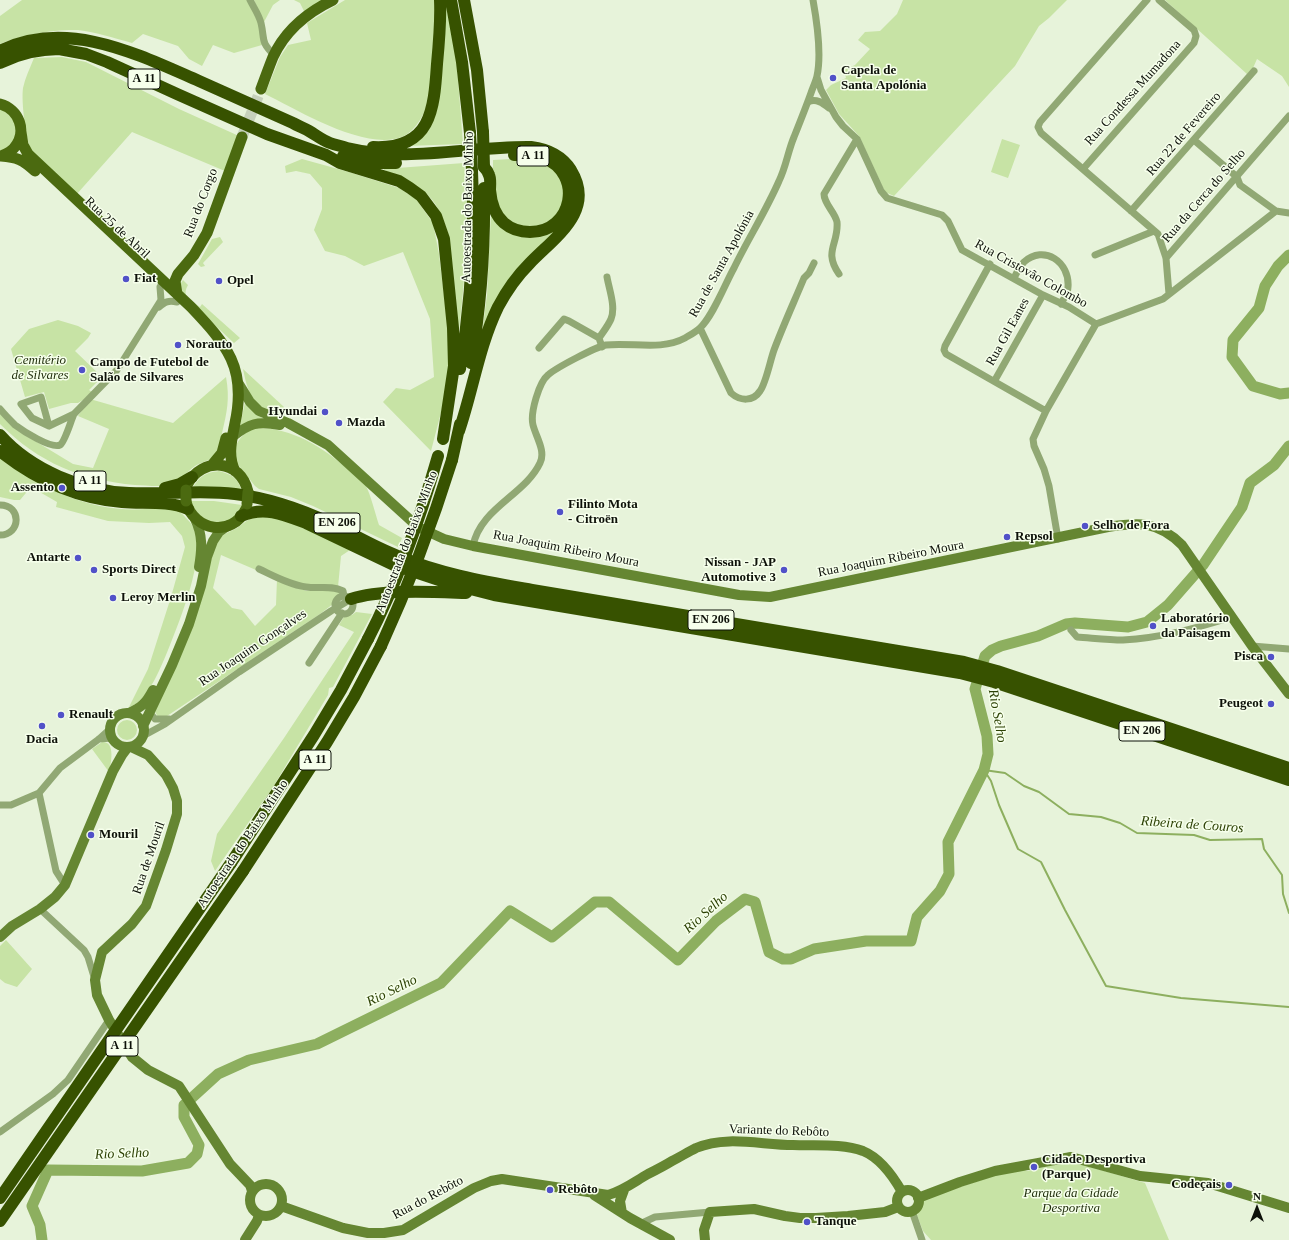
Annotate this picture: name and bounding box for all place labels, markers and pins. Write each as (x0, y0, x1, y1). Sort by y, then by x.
place label: Capela de Santa Apolónia (841, 63, 927, 94)
marker: Capela de Santa Apolónia (828, 73, 838, 83)
place label: Fiat (134, 271, 156, 287)
place label: Opel (227, 273, 254, 289)
marker: Fiat (121, 274, 131, 284)
marker: Opel (214, 276, 224, 286)
place label: Norauto (186, 337, 232, 353)
marker: Norauto (173, 340, 183, 350)
place label: Campo de Futebol de Salão de Silvares (90, 355, 209, 386)
marker: Campo de Futebol de Salão de Silvares (77, 365, 87, 375)
place label: Hyundai (269, 404, 317, 420)
marker: Hyundai (320, 407, 330, 417)
place label: Mazda (347, 415, 385, 431)
marker: Mazda (334, 418, 344, 428)
place label: Assento (11, 480, 54, 496)
marker: Assento (57, 483, 67, 493)
place label: Filinto Mota - Citroën (568, 497, 638, 528)
marker: Filinto Mota - Citroën (555, 507, 565, 517)
place label: Selho de Fora (1093, 518, 1170, 534)
marker: Selho de Fora (1080, 521, 1090, 531)
place label: Repsol (1015, 529, 1053, 545)
marker: Repsol (1002, 532, 1012, 542)
place label: Antarte (27, 550, 70, 566)
marker: Antarte (73, 553, 83, 563)
place label: Nissan - JAP Automotive 3 (701, 555, 776, 586)
place label: Sports Direct (102, 562, 176, 578)
marker: Sports Direct (89, 565, 99, 575)
marker: Nissan - JAP Automotive 3 (779, 565, 789, 575)
place label: Leroy Merlin (121, 590, 195, 606)
marker: Leroy Merlin (108, 593, 118, 603)
place label: Laboratório da Paisagem (1161, 611, 1231, 642)
marker: Laboratório da Paisagem (1148, 621, 1158, 631)
place label: Pisca (1234, 649, 1263, 665)
marker: Pisca (1266, 652, 1276, 662)
place label: Peugeot (1219, 696, 1263, 712)
marker: Peugeot (1266, 699, 1276, 709)
place label: Renault (69, 707, 113, 723)
marker: Renault (56, 710, 66, 720)
marker: Dacia (37, 721, 47, 731)
place label: Dacia (26, 732, 58, 748)
place label: Mouril (99, 827, 138, 843)
marker: Mouril (86, 830, 96, 840)
place label: Cidade Desportiva (Parque) (1042, 1152, 1146, 1183)
marker: Cidade Desportiva (Parque) (1029, 1162, 1039, 1172)
place label: Codeçais (1171, 1177, 1221, 1193)
marker: Codeçais (1224, 1180, 1234, 1190)
place label: Rebôto (558, 1182, 598, 1198)
marker: Rebôto (545, 1185, 555, 1195)
place label: Tanque (815, 1214, 856, 1230)
marker: Tanque (802, 1217, 812, 1227)

